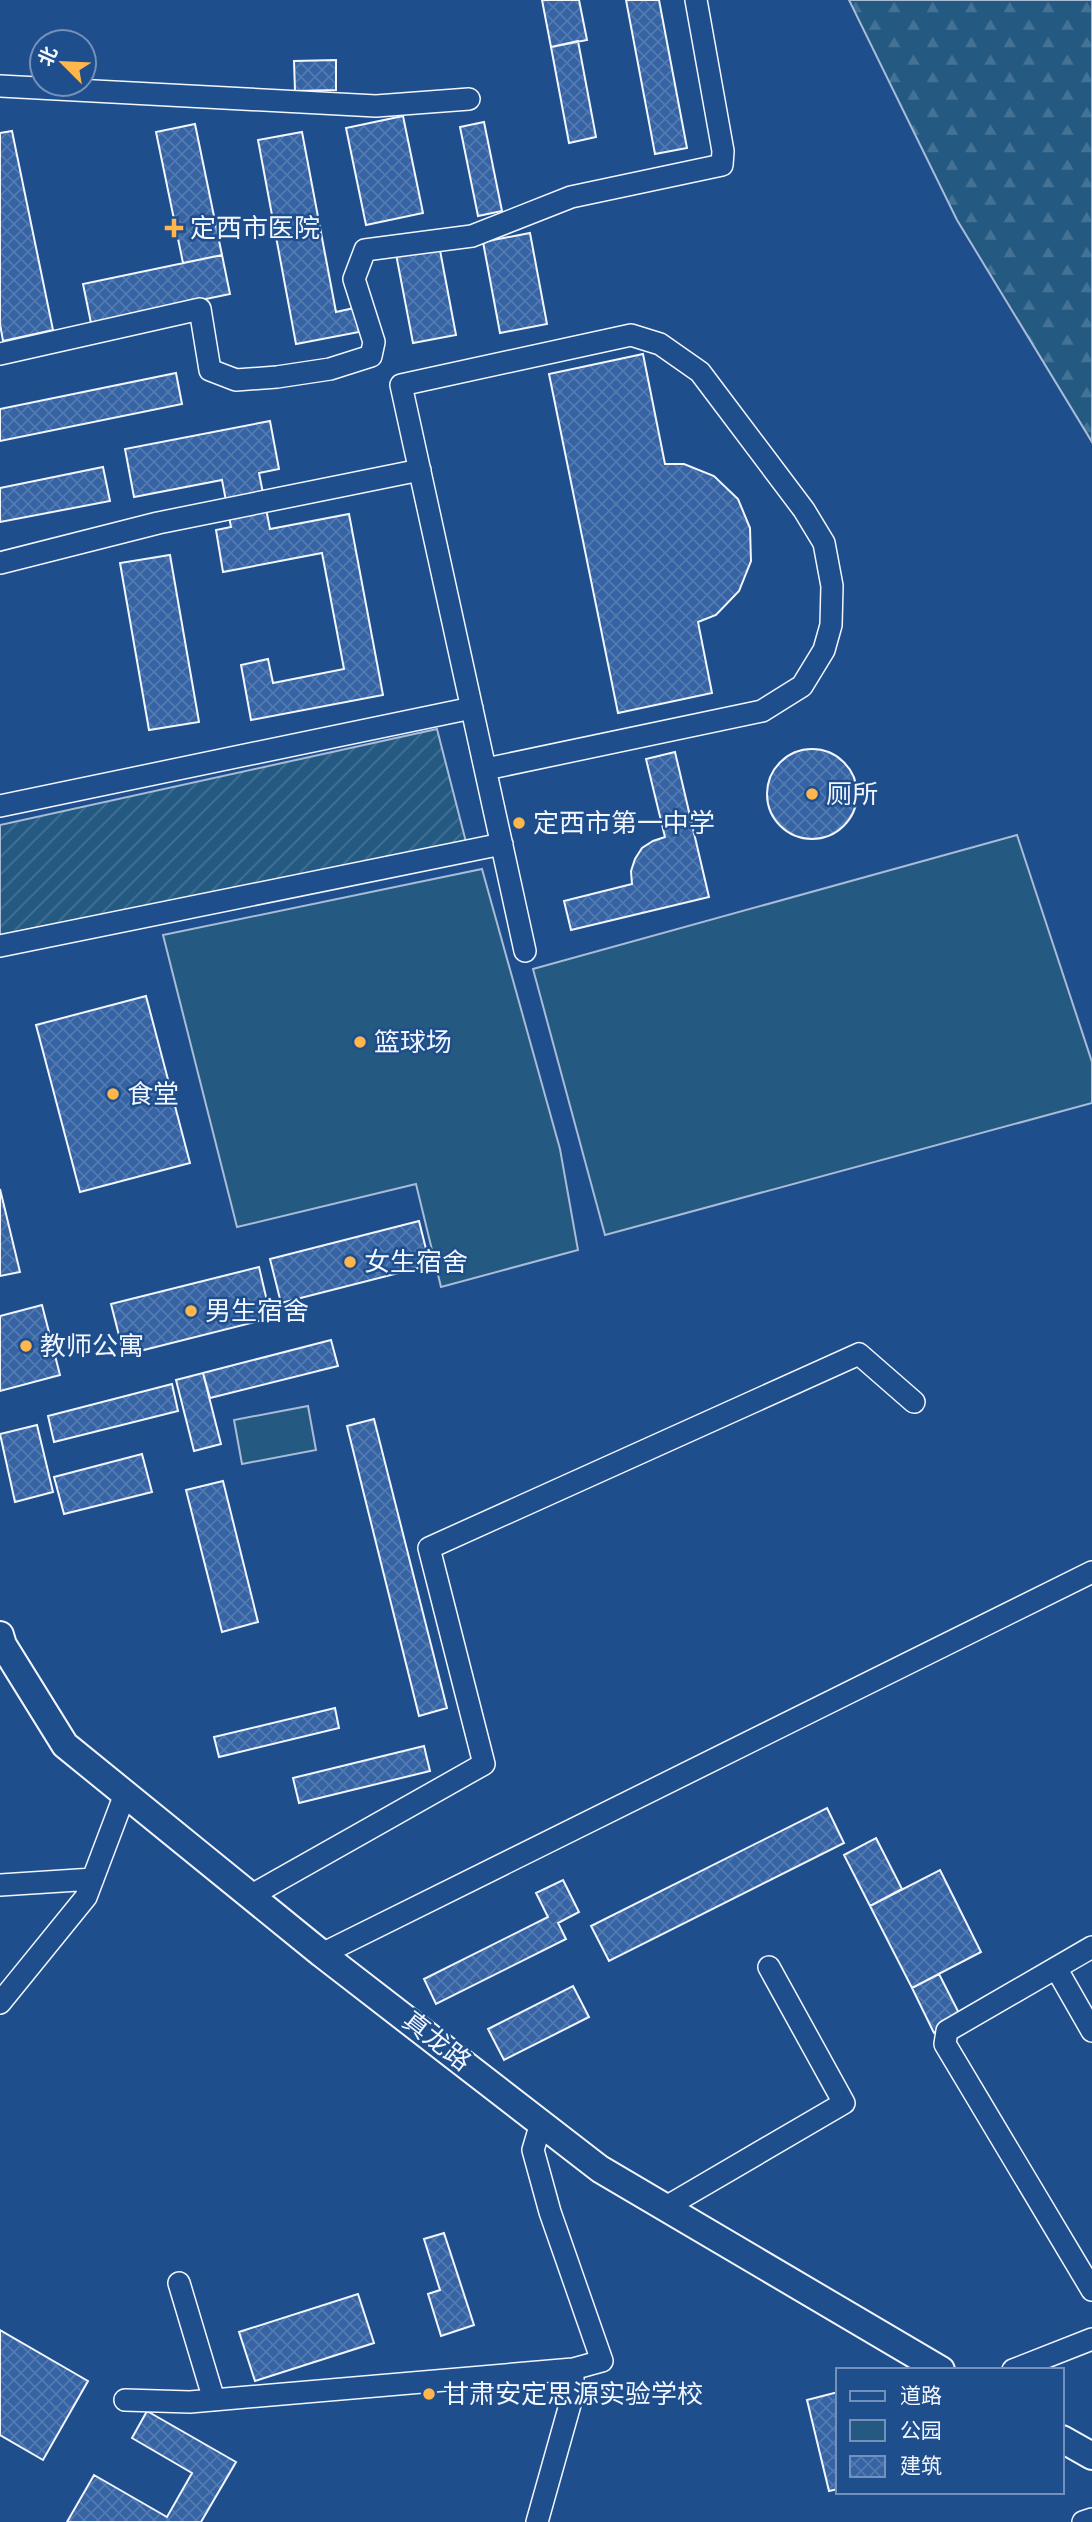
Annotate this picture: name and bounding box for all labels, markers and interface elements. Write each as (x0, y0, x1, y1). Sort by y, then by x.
north arrow (28, 28, 98, 98)
text: 北 (34, 43, 62, 70)
place label: 定西市医院 (190, 213, 320, 244)
marker: 定西市医院 (164, 218, 184, 238)
place label: 厕所 (826, 779, 878, 810)
marker: 厕所 (804, 786, 820, 802)
place label: 定西市第一中学 (533, 808, 715, 839)
marker: 定西市第一中学 (511, 815, 527, 831)
place label: 篮球场 (374, 1027, 452, 1058)
marker: 篮球场 (352, 1034, 368, 1050)
place label: 食堂 (127, 1079, 179, 1110)
marker: 食堂 (105, 1086, 121, 1102)
place label: 女生宿舍 (364, 1247, 468, 1278)
marker: 女生宿舍 (342, 1254, 358, 1270)
place label: 男生宿舍 (205, 1296, 309, 1327)
marker: 男生宿舍 (183, 1303, 199, 1319)
place label: 教师公寓 (40, 1331, 144, 1362)
marker: 教师公寓 (18, 1338, 34, 1354)
street label: 真龙路 (396, 2005, 477, 2078)
legend (836, 2368, 1064, 2494)
place label: 甘肃安定思源实验学校 (443, 2379, 703, 2410)
text: 道路 (900, 2384, 942, 2408)
marker: 甘肃安定思源实验学校 (421, 2386, 437, 2402)
text: 公园 (900, 2419, 942, 2443)
text: 建筑 (900, 2454, 942, 2478)

